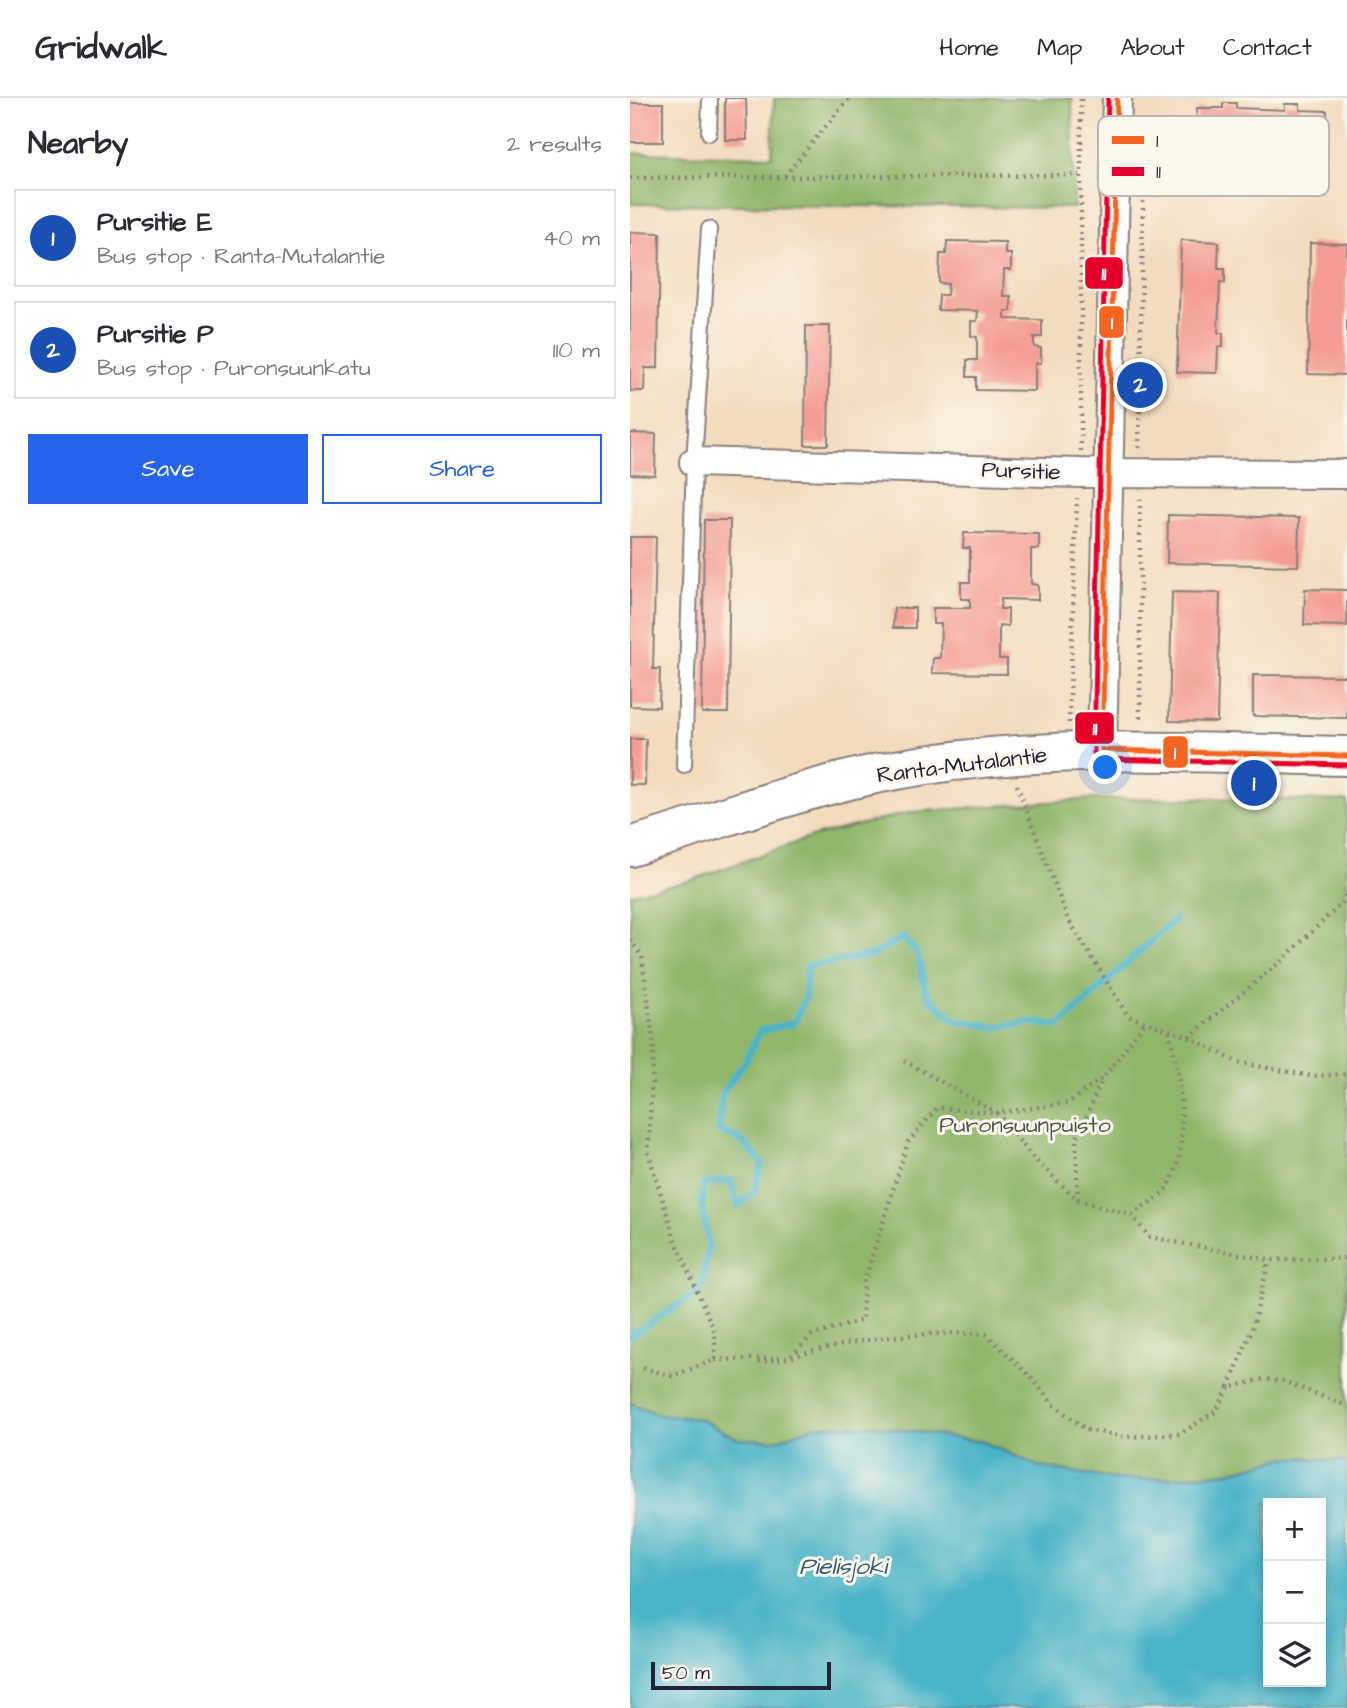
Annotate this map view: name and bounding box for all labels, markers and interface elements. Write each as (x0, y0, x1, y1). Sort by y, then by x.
text: Gridwalk (35, 25, 167, 71)
text: Home (939, 31, 999, 65)
text: Map (1037, 31, 1082, 65)
text: About (1120, 31, 1185, 65)
text: Contact (1223, 31, 1312, 65)
legend (1098, 116, 1329, 196)
text: Nearby (28, 123, 128, 165)
text: 2 results (507, 128, 602, 160)
text: 1 (1156, 128, 1159, 155)
text: 11 (1156, 159, 1161, 186)
text: Pursitie E (97, 204, 212, 240)
text: 1 (52, 222, 54, 254)
text: 40 m (543, 222, 600, 254)
text: Bus stop · Ranta-Mutalantie (97, 240, 386, 272)
line badge: 11 (1084, 256, 1124, 290)
text: 11 (1102, 261, 1107, 288)
line badge: 1 (1098, 305, 1125, 339)
text: 1 (1111, 310, 1114, 337)
text: Pursitie P (97, 316, 214, 352)
text: 2 (46, 334, 60, 366)
text: 110 m (552, 334, 600, 366)
text: Bus stop · Puronsuunkatu (97, 352, 371, 384)
pin: 2 (1117, 359, 1163, 411)
button: Save (28, 434, 308, 504)
button: Share (322, 434, 602, 504)
street label: Pursitie (981, 454, 1061, 488)
line badge: 11 (1074, 711, 1115, 745)
text: 11 (1093, 716, 1098, 743)
line badge: 1 (1162, 735, 1189, 769)
street label: Ranta-Mutalantie (875, 739, 1049, 791)
text: 1 (1174, 740, 1177, 767)
your location (1088, 750, 1122, 784)
pin: 1 (1231, 757, 1277, 809)
park label: Puronsuunpuisto (939, 1109, 1111, 1141)
map controls (1263, 1498, 1326, 1687)
button: + (1263, 1498, 1326, 1561)
water label: Pielisjoki (799, 1550, 890, 1584)
button: − (1263, 1561, 1326, 1624)
button: layers (1263, 1624, 1326, 1687)
scale bar (651, 1659, 831, 1691)
text: 50 m (662, 1660, 710, 1687)

